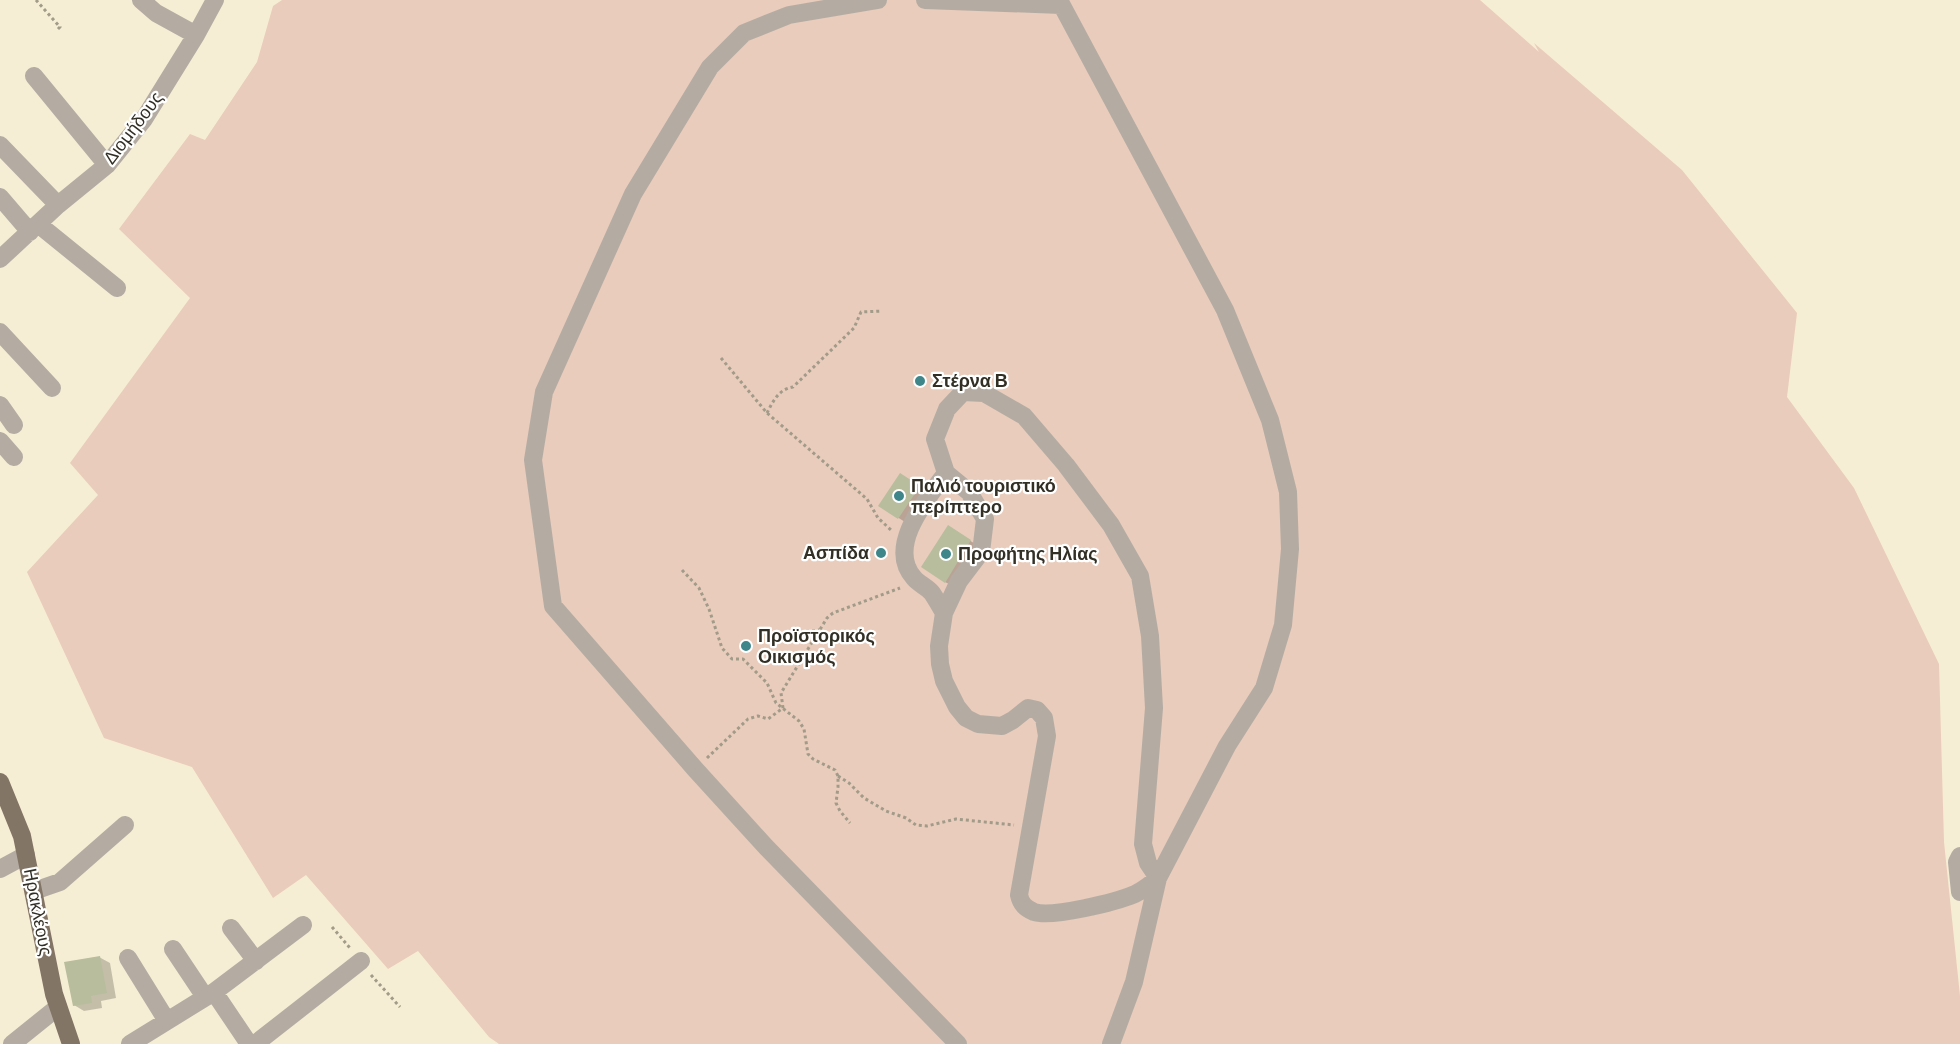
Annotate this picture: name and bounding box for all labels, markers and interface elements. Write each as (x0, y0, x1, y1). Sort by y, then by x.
street label: Διομήδους (99, 87, 168, 169)
place label: Στέρνα Β (932, 370, 1008, 392)
marker: Στέρνα Β (913, 374, 927, 388)
place label: Παλιό τουριστικό περίπτερο (911, 475, 1056, 518)
marker: Παλιό τουριστικό περίπτερο (892, 489, 906, 503)
place label: Ασπίδα (803, 542, 869, 564)
place label: Προφήτης Ηλίας (958, 543, 1098, 565)
marker: Ασπίδα (874, 546, 888, 560)
marker: Προφήτης Ηλίας (939, 547, 953, 561)
place label: Προϊστορικός Οικισμός (758, 625, 875, 668)
marker: Προϊστορικός Οικισμός (739, 639, 753, 653)
street label: Ηρακλέους (19, 867, 57, 958)

